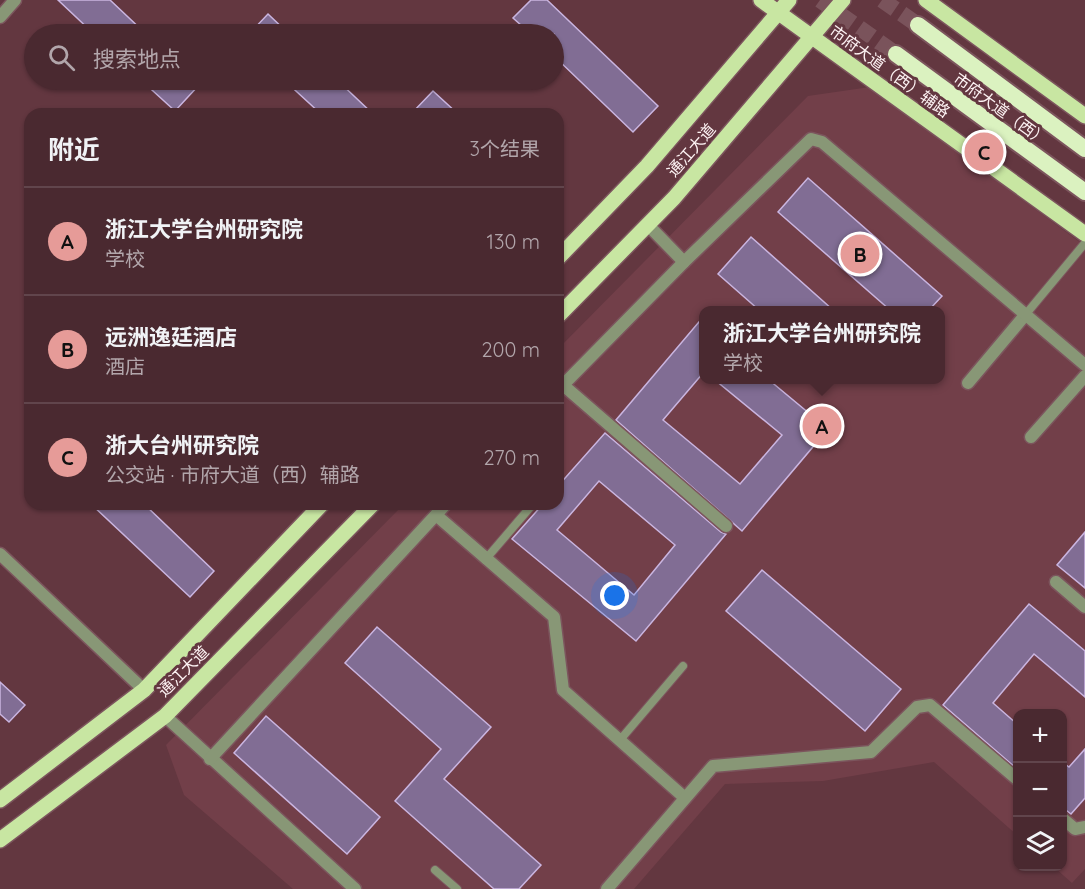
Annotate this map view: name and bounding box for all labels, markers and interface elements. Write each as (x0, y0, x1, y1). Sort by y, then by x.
street label: 市府大道（西）辅路 (826, 21, 954, 121)
search box (24, 24, 564, 90)
icon: search (45, 41, 78, 74)
text: 搜索地点 (93, 45, 181, 73)
street label: 市府大道（西） (950, 68, 1052, 150)
street label: 通江大道 (662, 119, 720, 181)
pin: C (964, 130, 1004, 174)
text: 附近 (48, 133, 100, 166)
text: 3个结果 (470, 136, 540, 161)
text: 浙江大学台州研究院 (105, 215, 303, 243)
text: A (61, 229, 74, 254)
text: 130 m (487, 229, 540, 254)
pin: B (840, 232, 880, 276)
text: 学校 (105, 246, 145, 271)
popup (699, 306, 945, 384)
text: 浙江大学台州研究院 (723, 319, 921, 347)
text: 远洲逸廷酒店 (105, 323, 237, 351)
text: B (61, 337, 74, 362)
text: 200 m (481, 337, 540, 362)
text: 学校 (723, 350, 763, 375)
text: 酒店 (105, 354, 145, 379)
pin: A (802, 404, 842, 448)
text: 浙大台州研究院 (105, 431, 259, 459)
text: C (61, 445, 74, 470)
text: 270 m (483, 445, 540, 470)
text: 公交站 · 市府大道（西）辅路 (105, 462, 360, 487)
your location (600, 581, 629, 610)
street label: 通江大道 (153, 641, 213, 701)
map controls (1013, 709, 1067, 871)
button: + (1013, 709, 1067, 763)
button: − (1013, 763, 1067, 817)
button: layers (1013, 817, 1067, 871)

